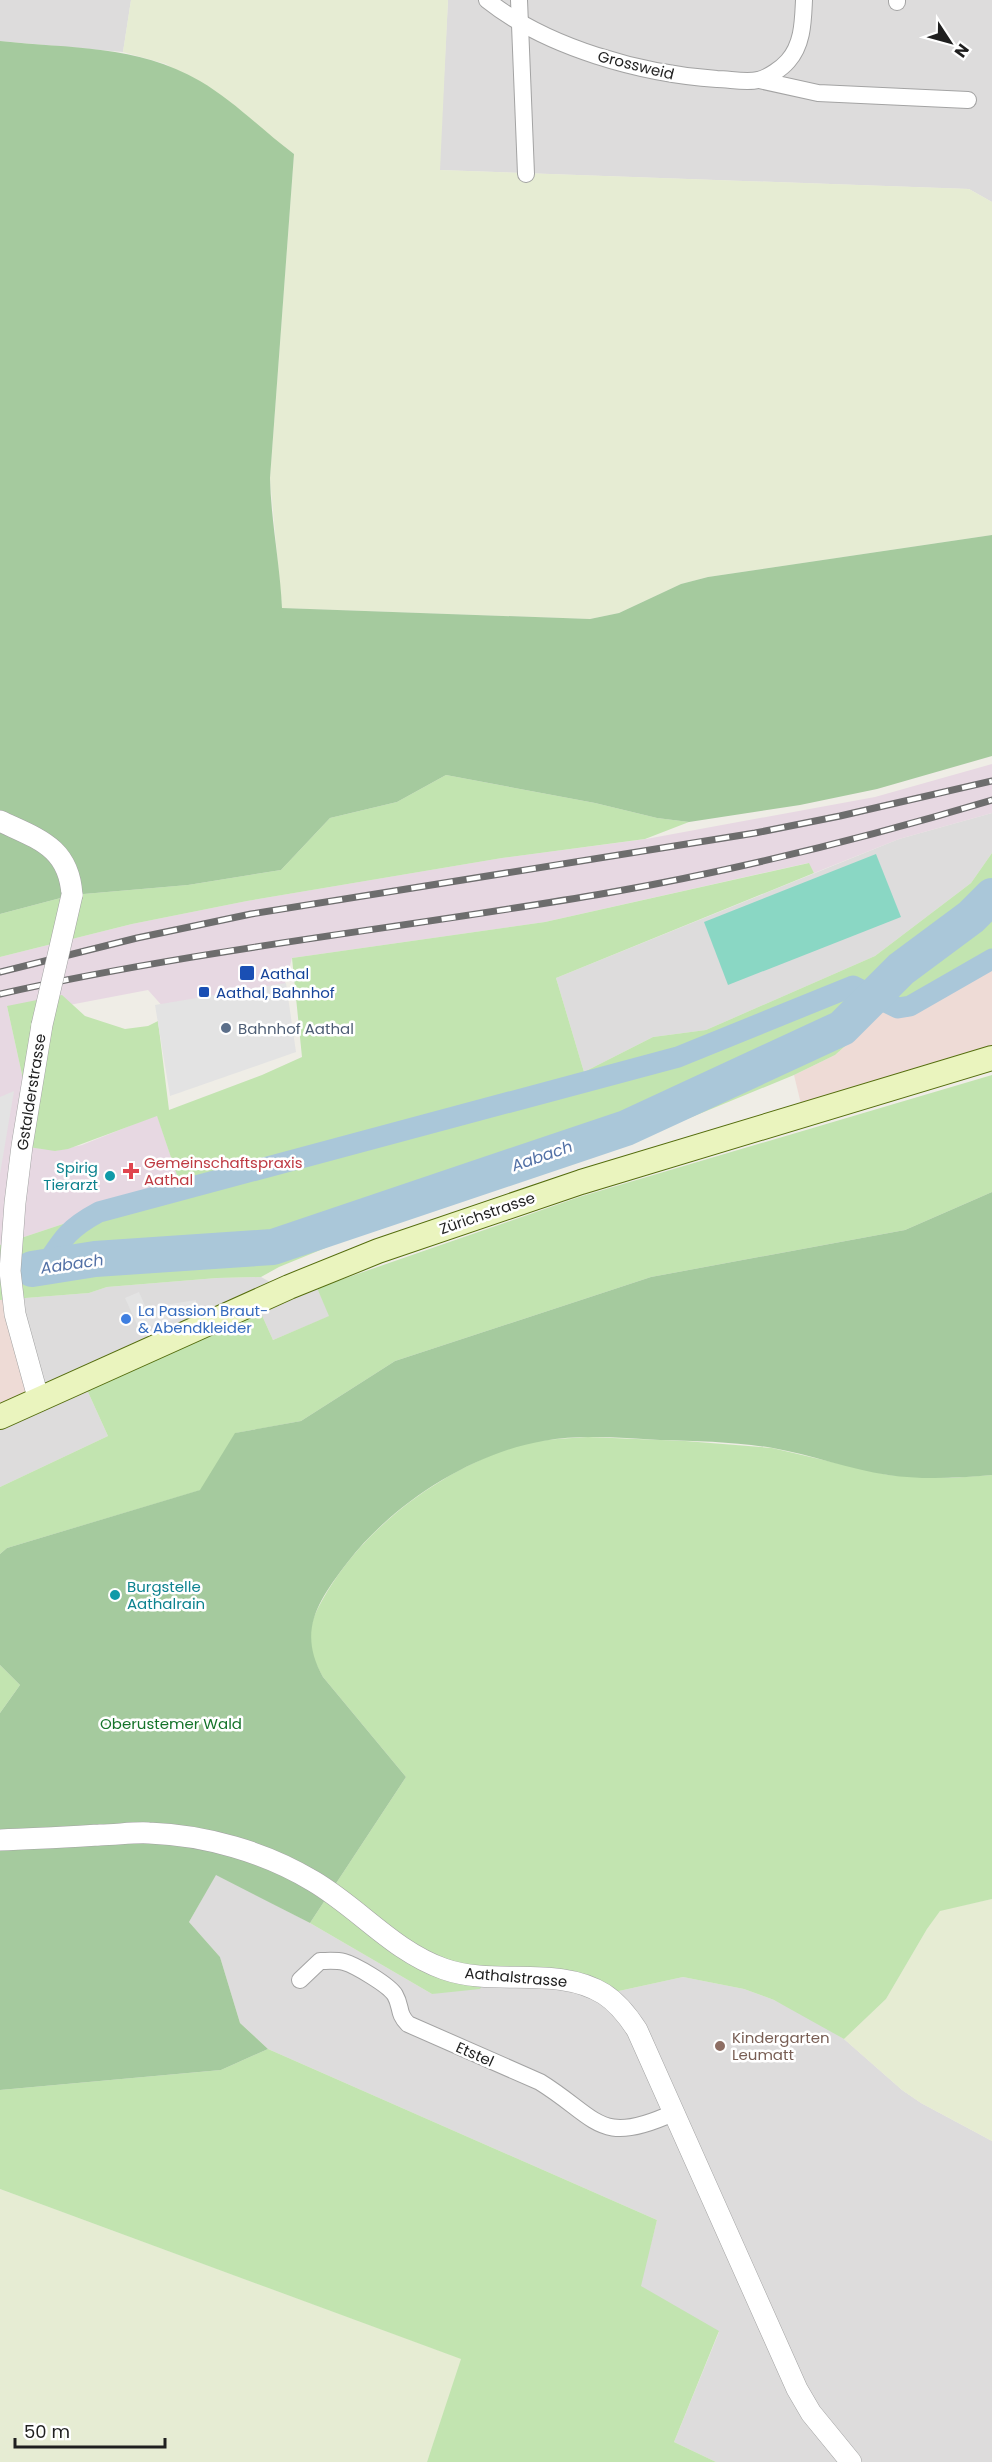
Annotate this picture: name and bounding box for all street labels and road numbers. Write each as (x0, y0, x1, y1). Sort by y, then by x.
street label: Grossweid (596, 45, 676, 85)
street label: Gstalderstrasse (11, 1032, 51, 1152)
street label: Zürichstrasse (436, 1187, 538, 1239)
street label: Aathalstrasse (464, 1962, 568, 1992)
street label: Etstel (453, 2036, 497, 2072)

